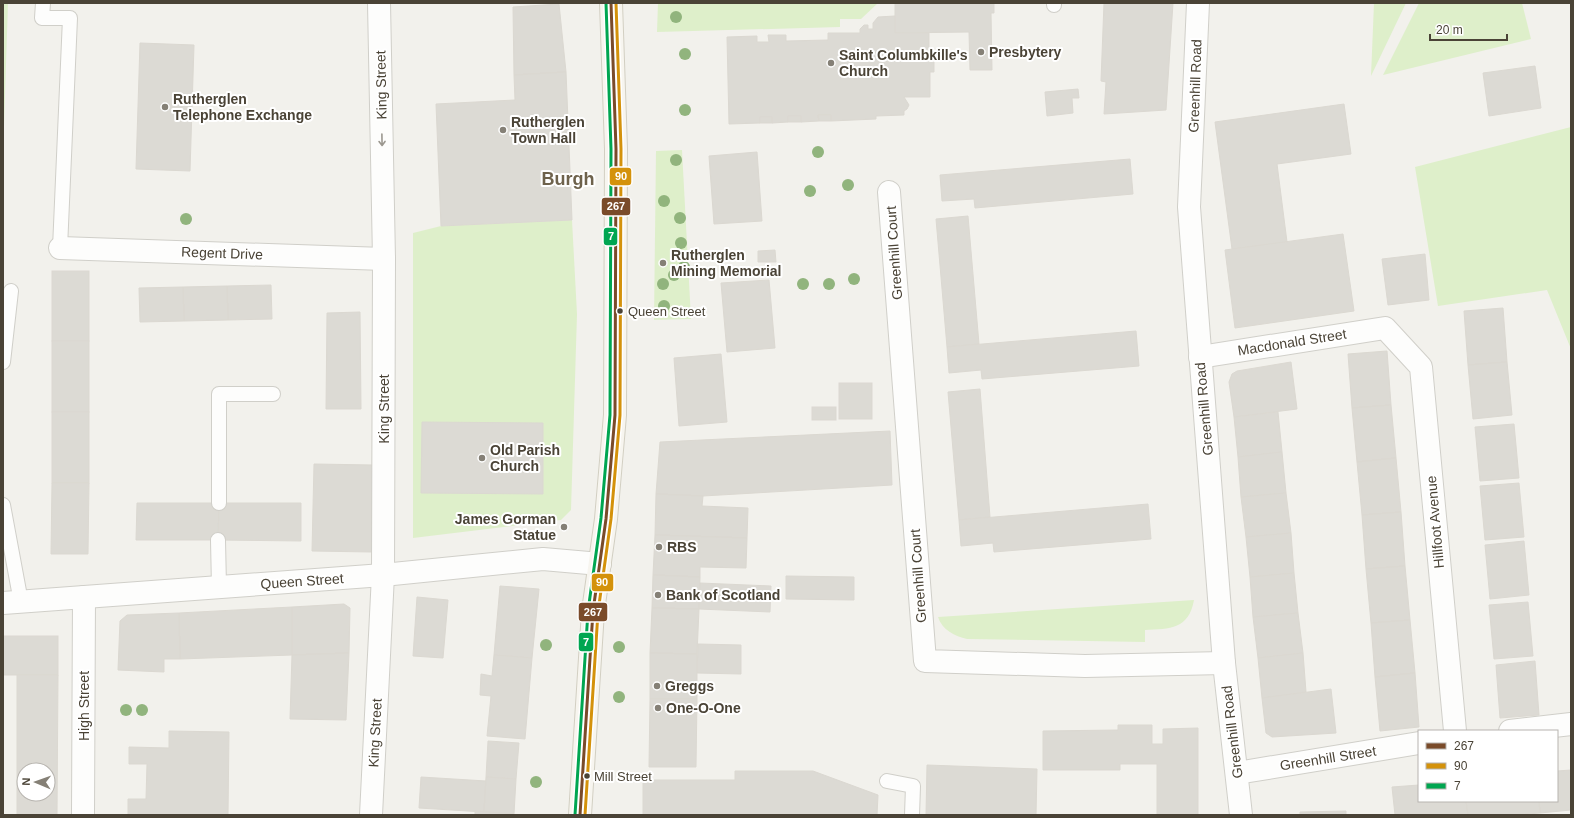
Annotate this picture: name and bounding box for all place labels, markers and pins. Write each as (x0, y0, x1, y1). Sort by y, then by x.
place label: Presbytery (989, 44, 1062, 60)
place label: Saint Columbkille's Church (839, 47, 968, 79)
marker: Presbytery (976, 47, 986, 57)
marker: Saint Columbkille's Church (826, 58, 836, 68)
place label: Rutherglen Telephone Exchange (173, 91, 312, 123)
marker: Rutherglen Telephone Exchange (160, 102, 170, 112)
place label: Rutherglen Town Hall (511, 114, 585, 146)
marker: Rutherglen Town Hall (498, 125, 508, 135)
place label: Rutherglen Mining Memorial (671, 247, 781, 279)
marker: Rutherglen Mining Memorial (658, 258, 668, 268)
place label: Queen Street (628, 304, 706, 319)
marker: Queen Street (615, 306, 625, 316)
place label: Old Parish Church (490, 442, 560, 474)
marker: Old Parish Church (477, 453, 487, 463)
place label: James Gorman Statue (455, 511, 556, 543)
marker: James Gorman Statue (559, 522, 569, 532)
place label: RBS (667, 539, 697, 555)
marker: RBS (654, 542, 664, 552)
place label: Bank of Scotland (666, 587, 780, 603)
marker: Bank of Scotland (653, 590, 663, 600)
place label: Greggs (665, 678, 714, 694)
marker: Greggs (652, 681, 662, 691)
place label: One-O-One (666, 700, 741, 716)
marker: One-O-One (653, 703, 663, 713)
place label: Mill Street (594, 769, 652, 784)
marker: Mill Street (582, 771, 592, 781)

